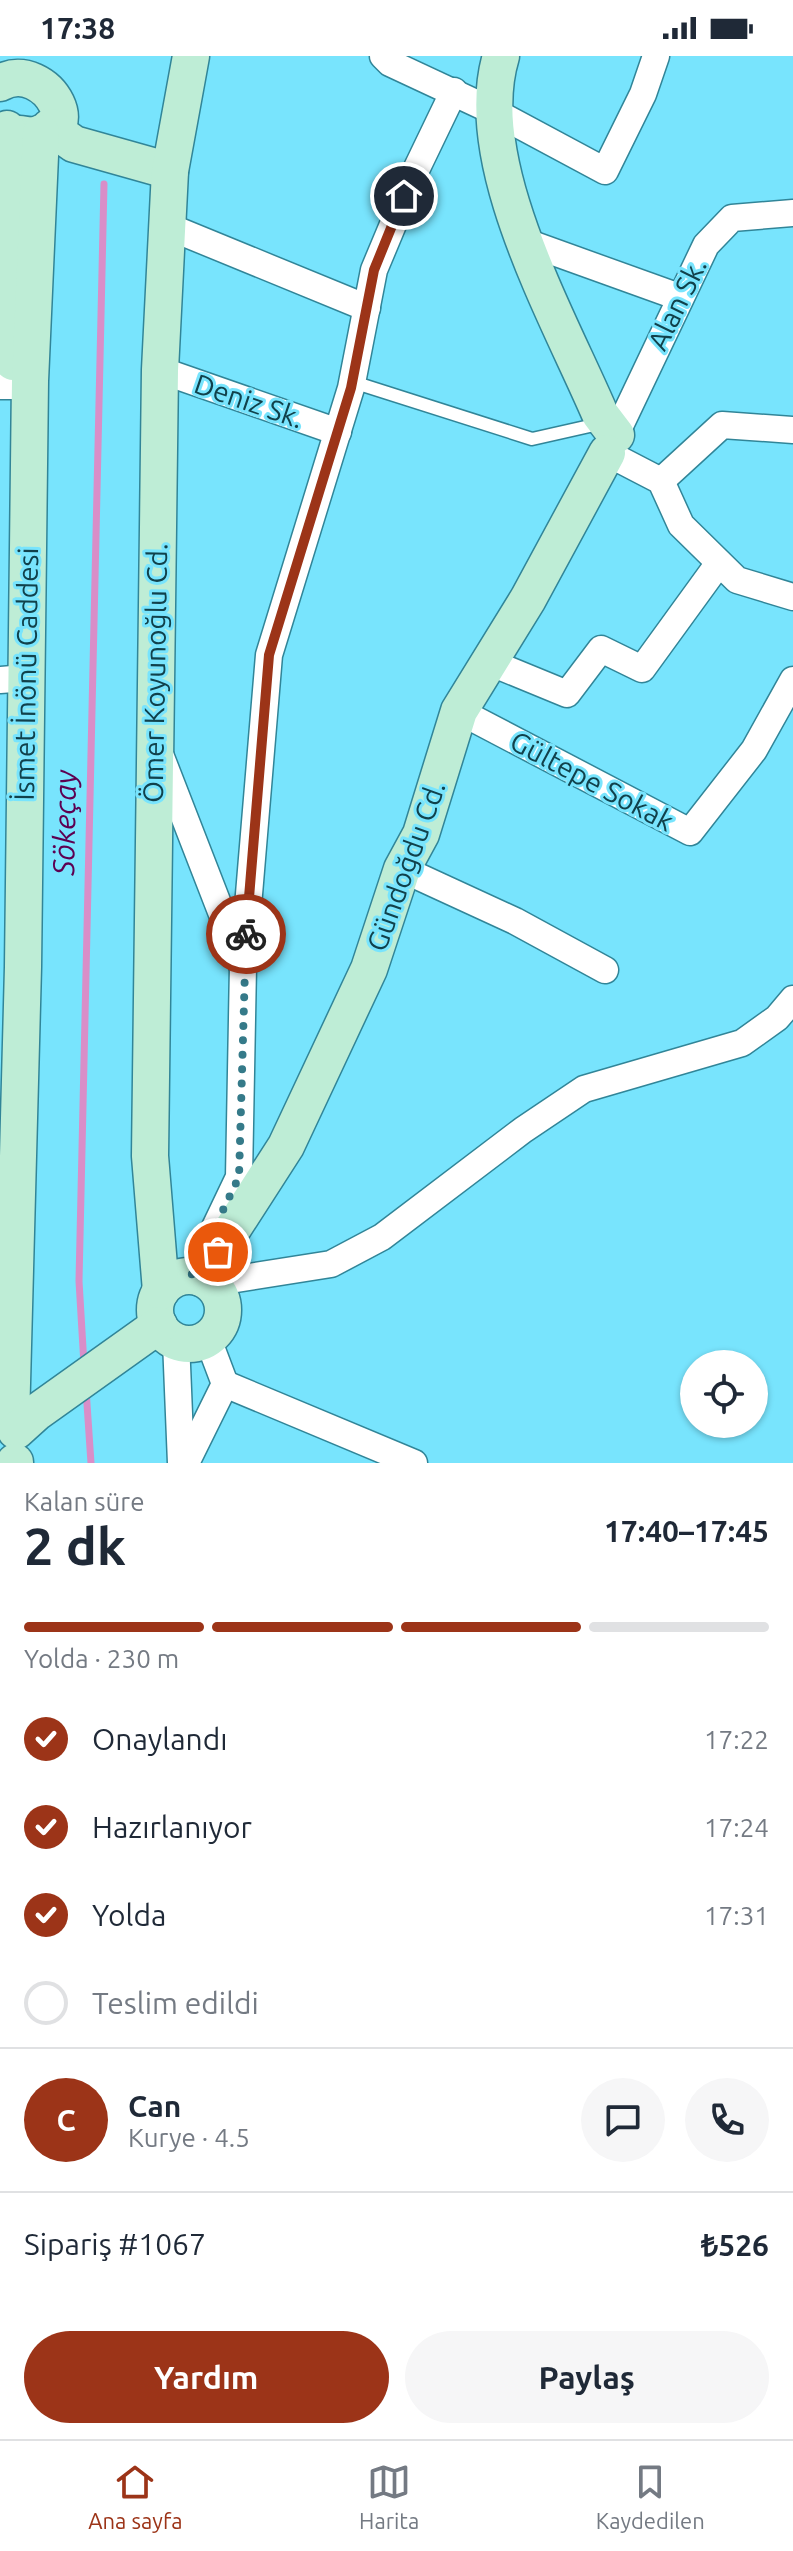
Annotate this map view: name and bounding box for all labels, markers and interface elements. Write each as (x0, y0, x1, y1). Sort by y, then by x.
text: 17:38 (40, 11, 115, 45)
pin (370, 162, 438, 230)
icon: home (382, 174, 426, 218)
street label: Alan Sk. (641, 253, 712, 355)
street label: Deniz Sk. (191, 367, 308, 434)
street label: Ömer Koyunoğlu Cd. (137, 543, 172, 803)
street label: İsmet İnönü Caddesi (8, 547, 43, 801)
street label: Gültepe Sokak (505, 725, 679, 837)
water label: Sökeçay (46, 769, 82, 877)
street label: Gündoğdu Cd. (360, 777, 451, 955)
courier (206, 894, 286, 974)
icon: bike (224, 912, 268, 956)
pin (184, 1218, 252, 1286)
icon: bag (196, 1230, 240, 1274)
map controls (680, 1350, 768, 1438)
button: locate (680, 1350, 768, 1438)
text: Kalan süre (24, 1487, 145, 1516)
text: 17:40–17:45 (604, 1514, 769, 1548)
text: 2 dk (24, 1517, 126, 1575)
text: Yolda · 230 m (24, 1644, 179, 1673)
icon: check (24, 1717, 68, 1761)
text: Onaylandı (92, 1722, 228, 1756)
text: 17:22 (704, 1725, 769, 1754)
icon: check (24, 1805, 68, 1849)
text: Hazırlanıyor (92, 1810, 252, 1844)
text: 17:24 (704, 1813, 769, 1842)
icon: check (24, 1893, 68, 1937)
text: Yolda (92, 1898, 166, 1932)
text: 17:31 (704, 1901, 769, 1930)
text: Teslim edildi (92, 1986, 259, 2020)
button: chat (581, 2078, 665, 2162)
button: phone (685, 2078, 769, 2162)
text: Can (128, 2089, 181, 2123)
text: C (56, 2103, 76, 2137)
text: Kurye · 4.5 (128, 2123, 250, 2152)
text: Sipariş #1067 (24, 2227, 206, 2261)
text: ₺526 (701, 2228, 769, 2262)
button: Yardım (24, 2331, 389, 2423)
button: Paylaş (405, 2331, 769, 2423)
tab: Ana sayfa (88, 2460, 183, 2533)
tab: Harita (359, 2460, 419, 2533)
tab: Kaydedilen (596, 2460, 705, 2533)

